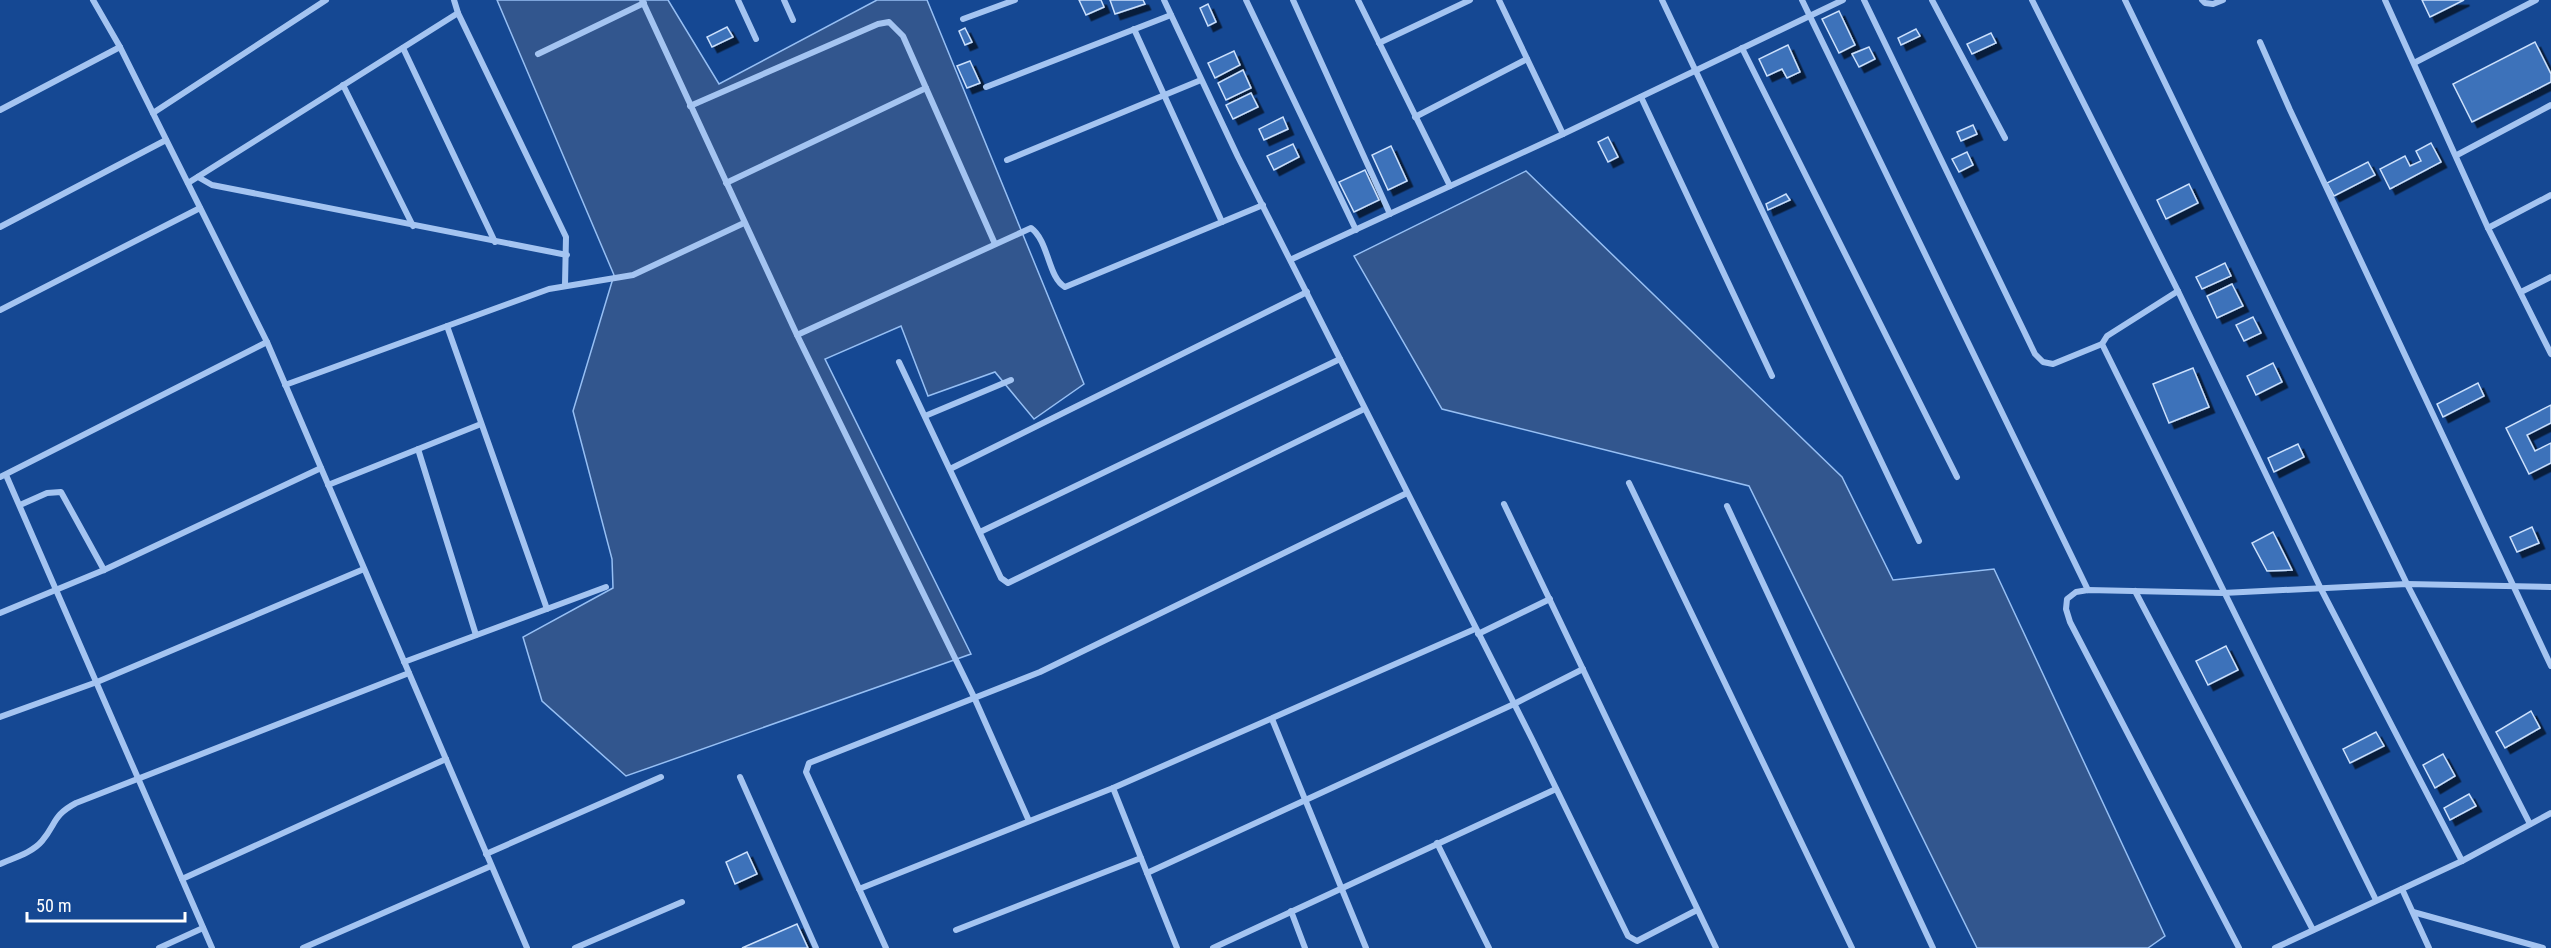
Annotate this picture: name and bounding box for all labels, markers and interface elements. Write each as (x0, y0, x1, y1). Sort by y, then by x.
scale bar (27, 885, 184, 923)
text: 50 m (36, 895, 71, 916)

